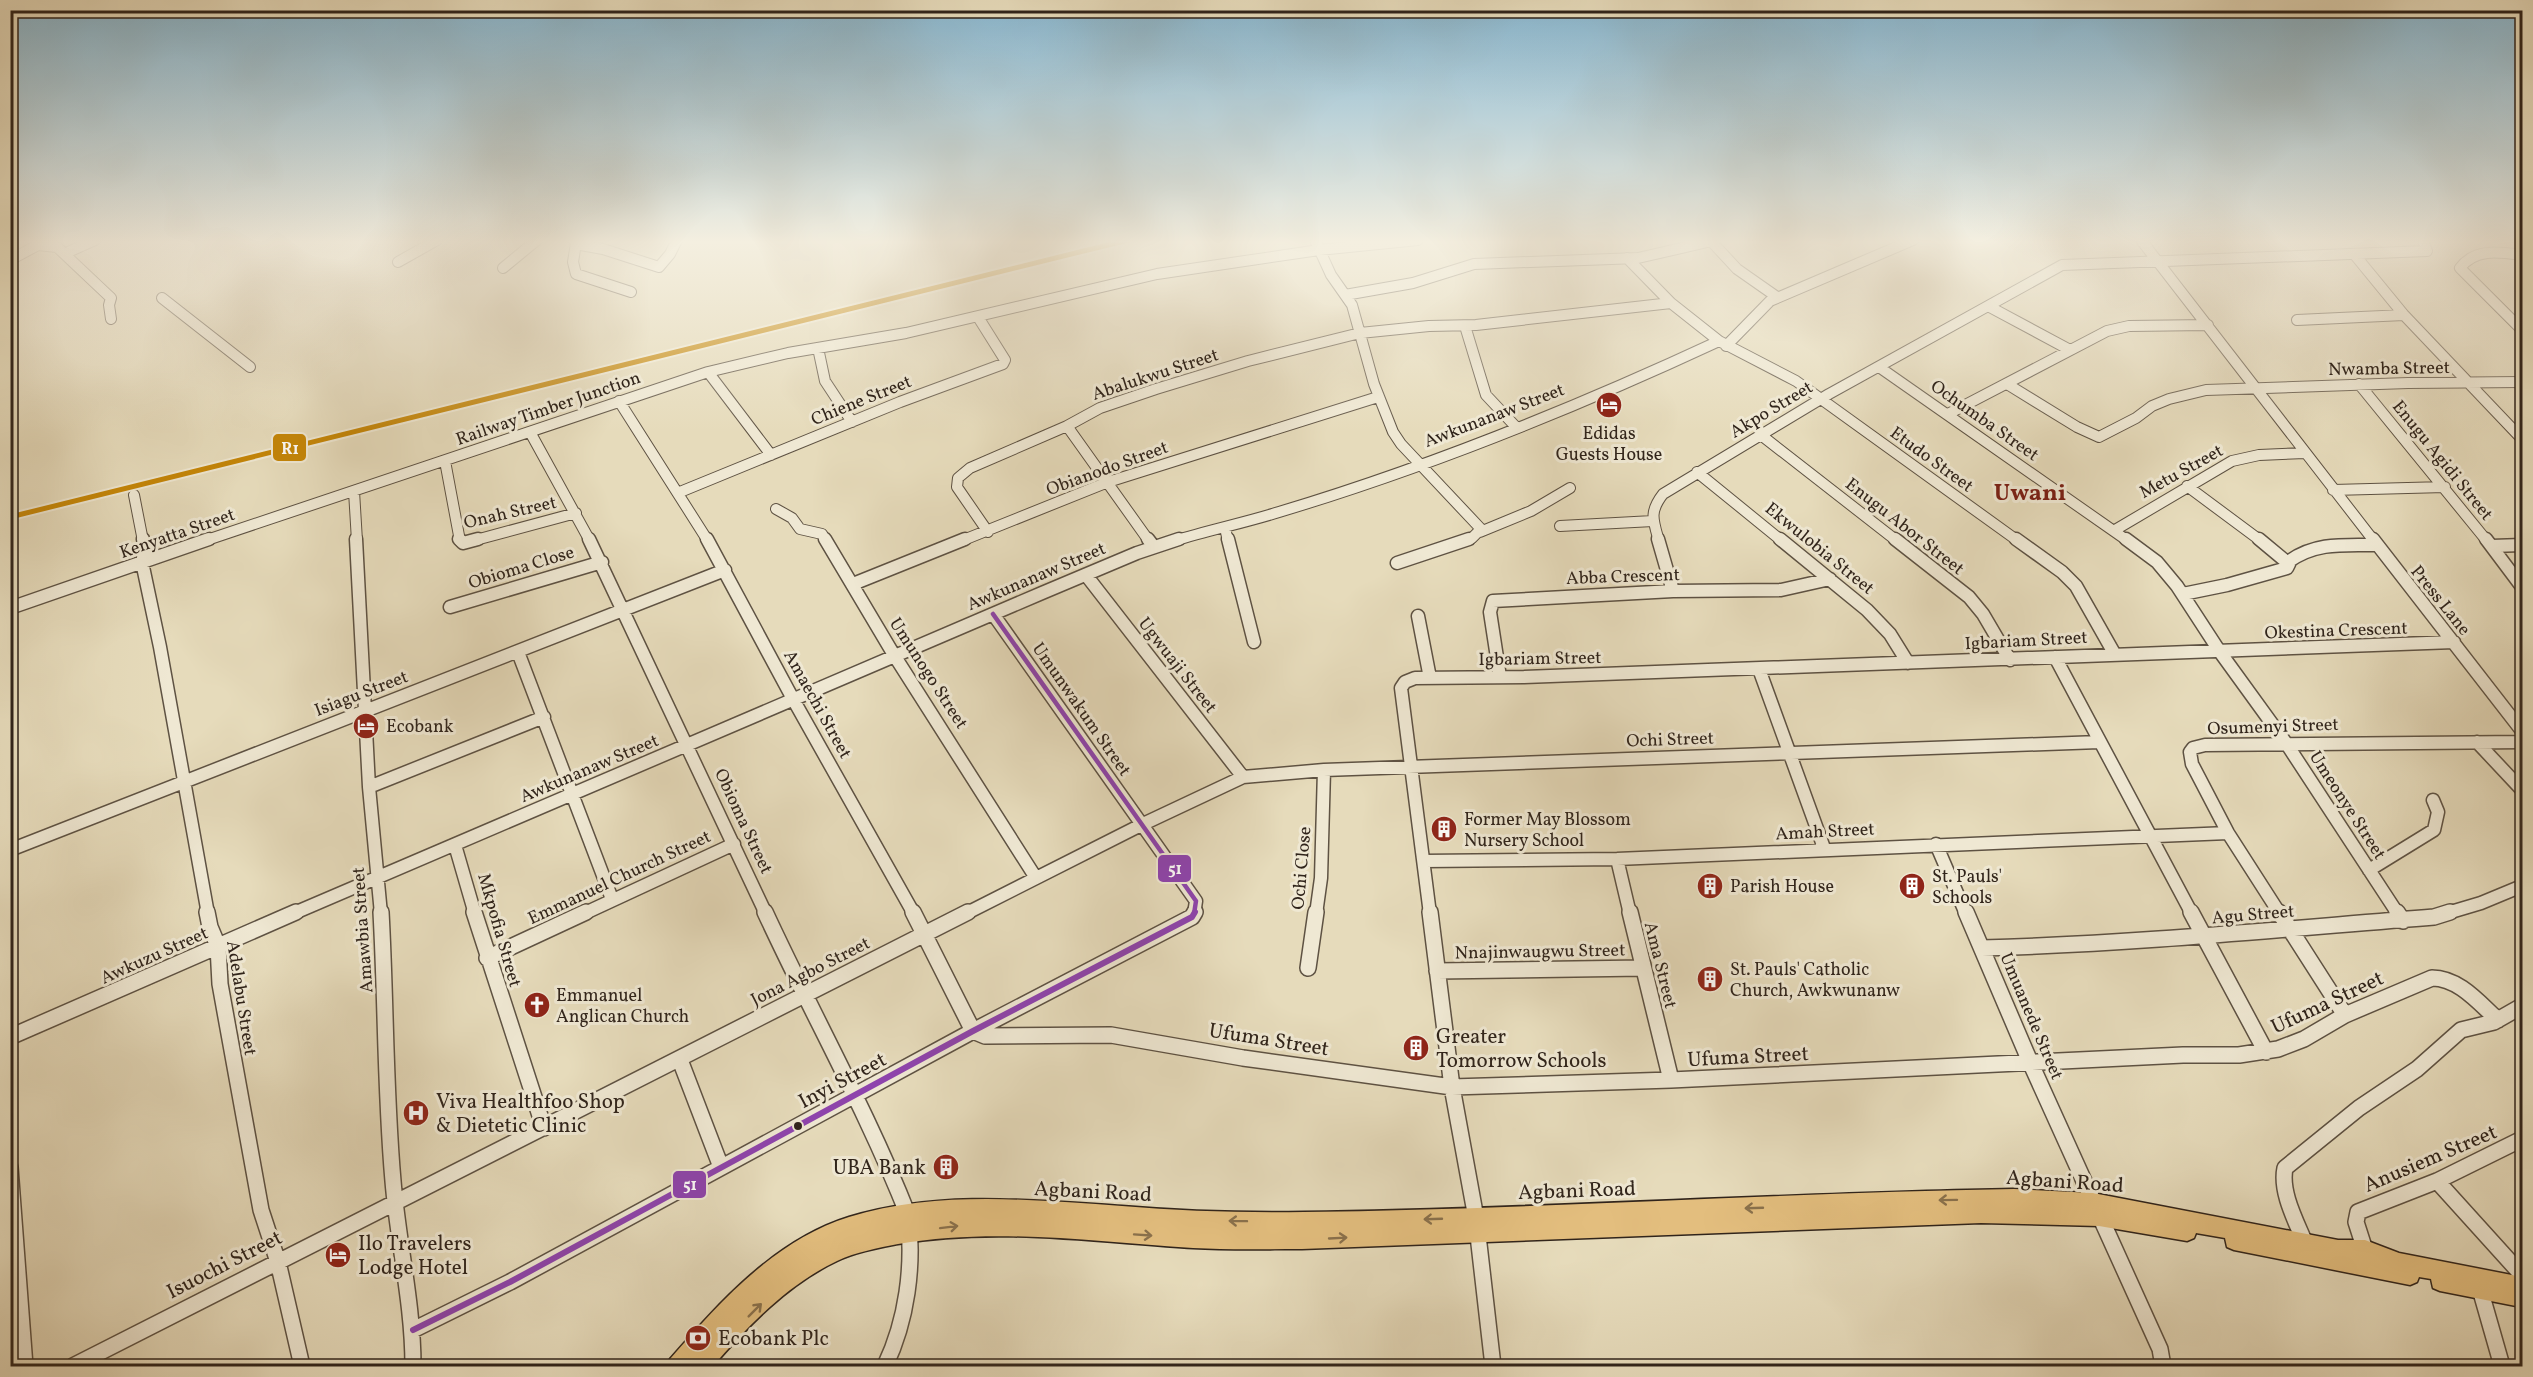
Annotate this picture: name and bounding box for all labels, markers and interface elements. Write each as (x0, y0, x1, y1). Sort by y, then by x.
street label: Abalukwu Street (1089, 343, 1222, 408)
street label: Nwamba Street (2328, 356, 2450, 383)
street label: Railway Timber Junction (453, 366, 645, 453)
street label: Chiene Street (808, 370, 916, 433)
street label: Ochumba Street (1925, 375, 2043, 468)
street label: Akpo Street (1725, 376, 1818, 445)
street label: Awkunanaw Street (1421, 378, 1568, 455)
hotel icon: Edidas Guests House (1594, 390, 1624, 420)
street label: Enugu Agidi Street (2385, 395, 2498, 526)
street label: Etudo Street (1884, 421, 1978, 499)
place label: Edidas Guests House (1556, 422, 1662, 468)
line badge: R1 (272, 433, 307, 462)
street label: Obianodo Street (1043, 436, 1172, 503)
text: R1 (281, 439, 299, 461)
street label: Metu Street (2135, 439, 2228, 506)
street label: Enugu Abor Street (1839, 473, 1969, 582)
district label: Uwani (1994, 477, 2066, 511)
street label: Onah Street (462, 491, 559, 536)
street label: Ekwulobia Street (1759, 497, 1879, 601)
street label: Kenyatta Street (116, 503, 239, 566)
street label: Awkunanaw Street (963, 537, 1110, 618)
street label: Obioma Close (465, 540, 577, 596)
street label: Press Lane (2404, 560, 2476, 641)
street label: Abba Crescent (1566, 563, 1680, 592)
street label: Umunogo Street (882, 613, 973, 734)
street label: Ugwuaji Street (1131, 613, 1222, 719)
street label: Okestina Crescent (2264, 617, 2408, 646)
street label: Igbariam Street (1964, 626, 2088, 657)
street label: Umunwakum Street (1025, 638, 1136, 782)
street label: Amaechi Street (777, 646, 857, 764)
street label: Igbariam Street (1478, 646, 1602, 673)
street label: Isiagu Street (311, 665, 412, 724)
hotel icon: Ecobank (351, 711, 381, 741)
street label: Osumenyi Street (2207, 713, 2339, 742)
place label: Ecobank (386, 715, 454, 740)
street label: Ochi Street (1626, 726, 1714, 755)
street label: Awkunanaw Street (516, 729, 663, 810)
street label: Umeonye Street (2302, 747, 2391, 865)
street label: Obioma Street (707, 765, 778, 878)
place label: Former May Blossom Nursery School (1464, 808, 1631, 854)
building icon: Former May Blossom Nursery School (1429, 814, 1459, 844)
street label: Amah Street (1775, 817, 1875, 848)
street label: Emmanuel Church Street (524, 825, 715, 932)
street label: Ochi Close (1286, 825, 1319, 911)
line badge: 51 (1157, 854, 1192, 883)
text: 51 (1168, 859, 1182, 881)
place label: St. Pauls' Schools (1932, 865, 2002, 911)
street label: Amawbia Street (347, 866, 380, 994)
street label: Mkpofia Street (470, 870, 527, 990)
building icon: Parish House (1695, 871, 1725, 901)
building icon: St. Pauls' Schools (1897, 871, 1927, 901)
place label: Parish House (1730, 875, 1834, 900)
street label: Agu Street (2211, 899, 2295, 932)
street label: Ama Street (1637, 919, 1682, 1011)
street label: Awkuzu Street (97, 921, 212, 991)
street label: Jona Agbo Street (747, 931, 875, 1013)
street label: Adelabu Street (219, 939, 262, 1058)
street label: Nnajinwaugwu Street (1454, 939, 1626, 966)
street label: Umuanede Street (1993, 949, 2069, 1084)
place label: St. Pauls' Catholic Church, Awkwunanw (1730, 958, 1900, 1004)
building icon: St. Pauls' Catholic Church, Awkwunanw (1695, 964, 1725, 994)
street label: Ufuma Street (2266, 965, 2389, 1042)
place label: Emmanuel Anglican Church (556, 984, 690, 1030)
church icon: Emmanuel Anglican Church (522, 990, 552, 1020)
street label: Ufuma Street (1206, 1017, 1331, 1064)
place label: Greater Tomorrow Schools (1436, 1023, 1607, 1076)
building icon: Greater Tomorrow Schools (1401, 1033, 1431, 1063)
street label: Ufuma Street (1687, 1040, 1810, 1075)
street label: Inyi Street (793, 1046, 892, 1117)
place label: Viva Healthfoo Shop & Dietetic Clinic (436, 1088, 625, 1141)
hospital icon: Viva Healthfoo Shop & Dietetic Clinic (401, 1098, 431, 1128)
street label: Anusiem Street (2359, 1118, 2502, 1201)
unlabelled marker (792, 1120, 804, 1132)
building icon: UBA Bank (931, 1152, 961, 1182)
place label: UBA Bank (833, 1154, 927, 1183)
street label: Agbani Road (2005, 1164, 2125, 1201)
line badge: 51 (672, 1170, 707, 1199)
text: 51 (683, 1175, 697, 1197)
street label: Agbani Road (1033, 1175, 1153, 1210)
street label: Agbani Road (1518, 1175, 1636, 1208)
one-way arrow (1939, 1194, 1959, 1206)
one-way arrow (1744, 1202, 1764, 1213)
one-way arrow (1423, 1213, 1443, 1224)
one-way arrow (1228, 1215, 1248, 1227)
one-way arrow (938, 1222, 958, 1233)
street label: Isuochi Street (162, 1224, 288, 1307)
one-way arrow (1133, 1229, 1153, 1240)
place label: Ilo Travelers Lodge Hotel (358, 1230, 471, 1283)
one-way arrow (1328, 1232, 1347, 1243)
hotel icon: Ilo Travelers Lodge Hotel (323, 1240, 353, 1270)
one-way arrow (748, 1302, 763, 1317)
bank icon: Ecobank Plc (683, 1323, 713, 1353)
place label: Ecobank Plc (718, 1325, 829, 1354)

